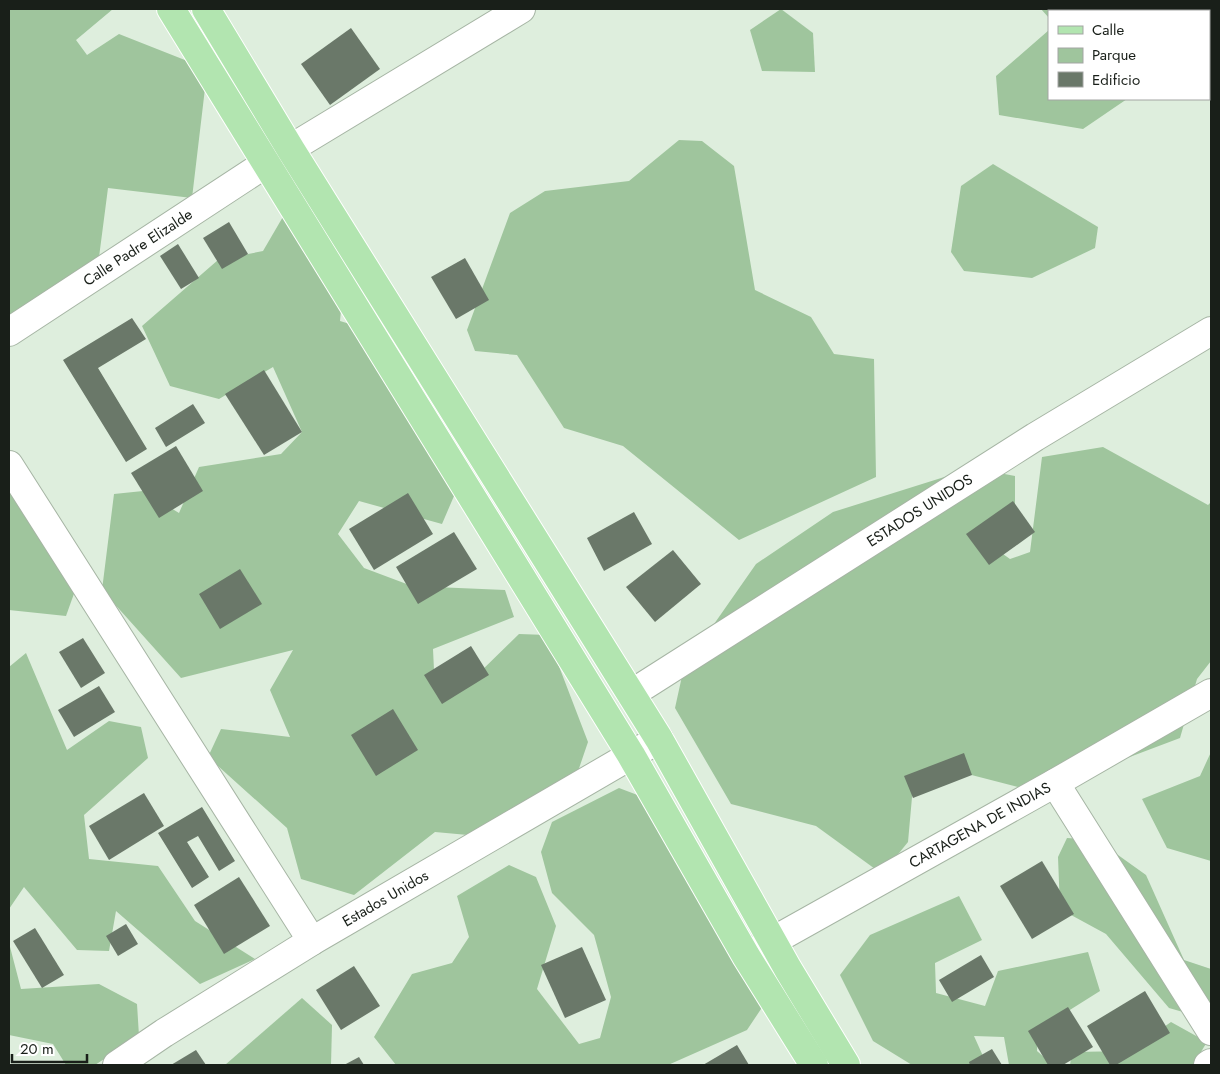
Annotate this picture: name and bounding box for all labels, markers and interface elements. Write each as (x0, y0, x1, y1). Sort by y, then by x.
legend (1048, 10, 1210, 100)
text: Calle (1092, 19, 1124, 41)
text: Parque (1092, 44, 1136, 66)
text: Edificio (1092, 69, 1140, 91)
street label: Calle Padre Elizalde (79, 203, 197, 292)
street label: ESTADOS UNIDOS (862, 468, 977, 552)
street label: CARTAGENA DE INDIAS (905, 776, 1055, 874)
street label: Estados Unidos (338, 865, 433, 932)
scale bar (12, 1032, 88, 1064)
text: 20 m (20, 1038, 54, 1060)

